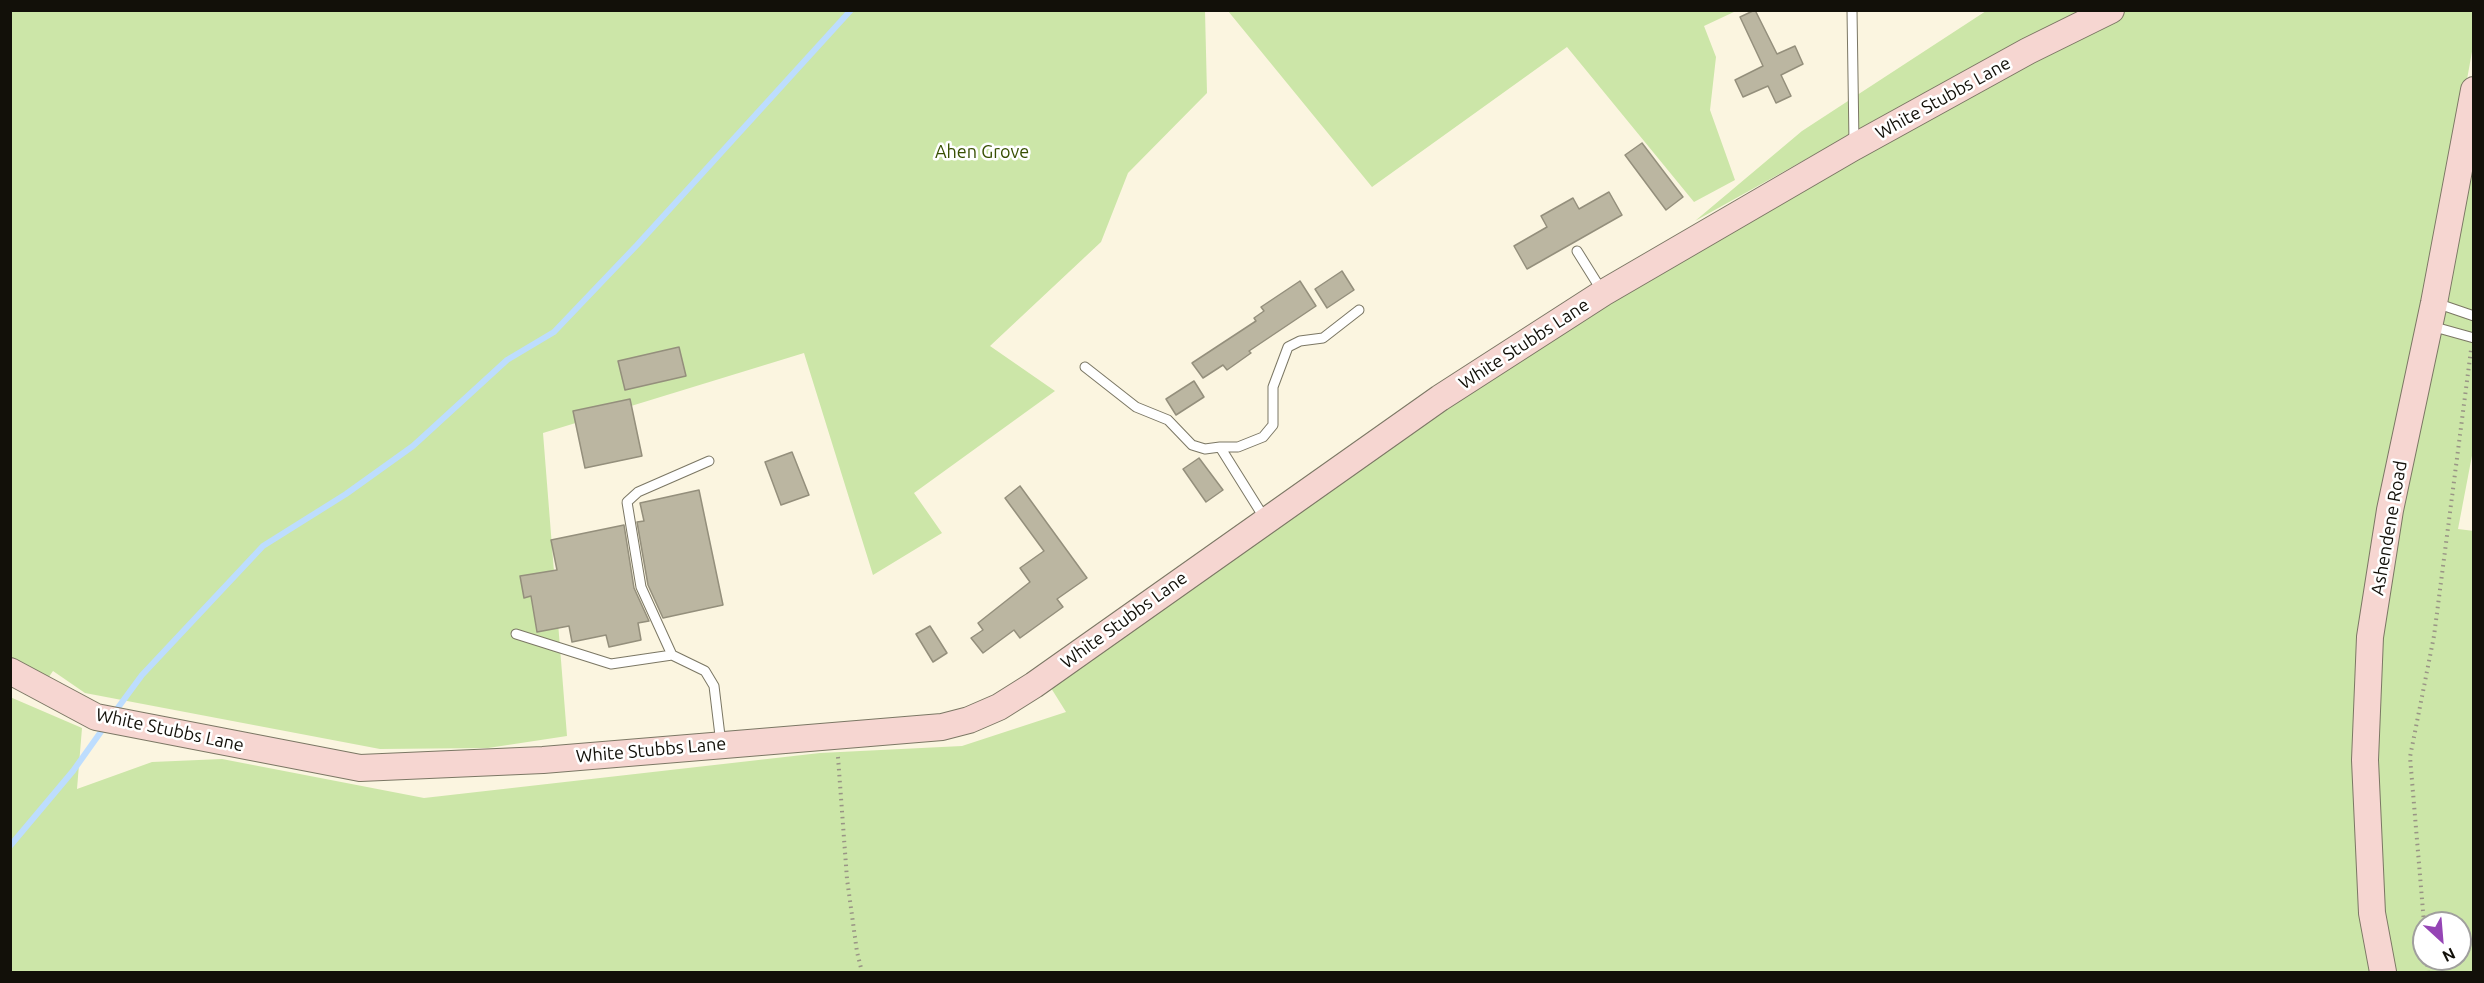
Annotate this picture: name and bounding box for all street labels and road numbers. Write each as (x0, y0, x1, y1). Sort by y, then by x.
street label: White Stubbs Lane (1872, 52, 2014, 144)
street label: White Stubbs Lane (1455, 294, 1593, 394)
street label: Ashendene Road (2367, 459, 2411, 597)
street label: White Stubbs Lane (1057, 567, 1191, 673)
street label: White Stubbs Lane (94, 704, 246, 756)
street label: White Stubbs Lane (575, 733, 727, 767)

